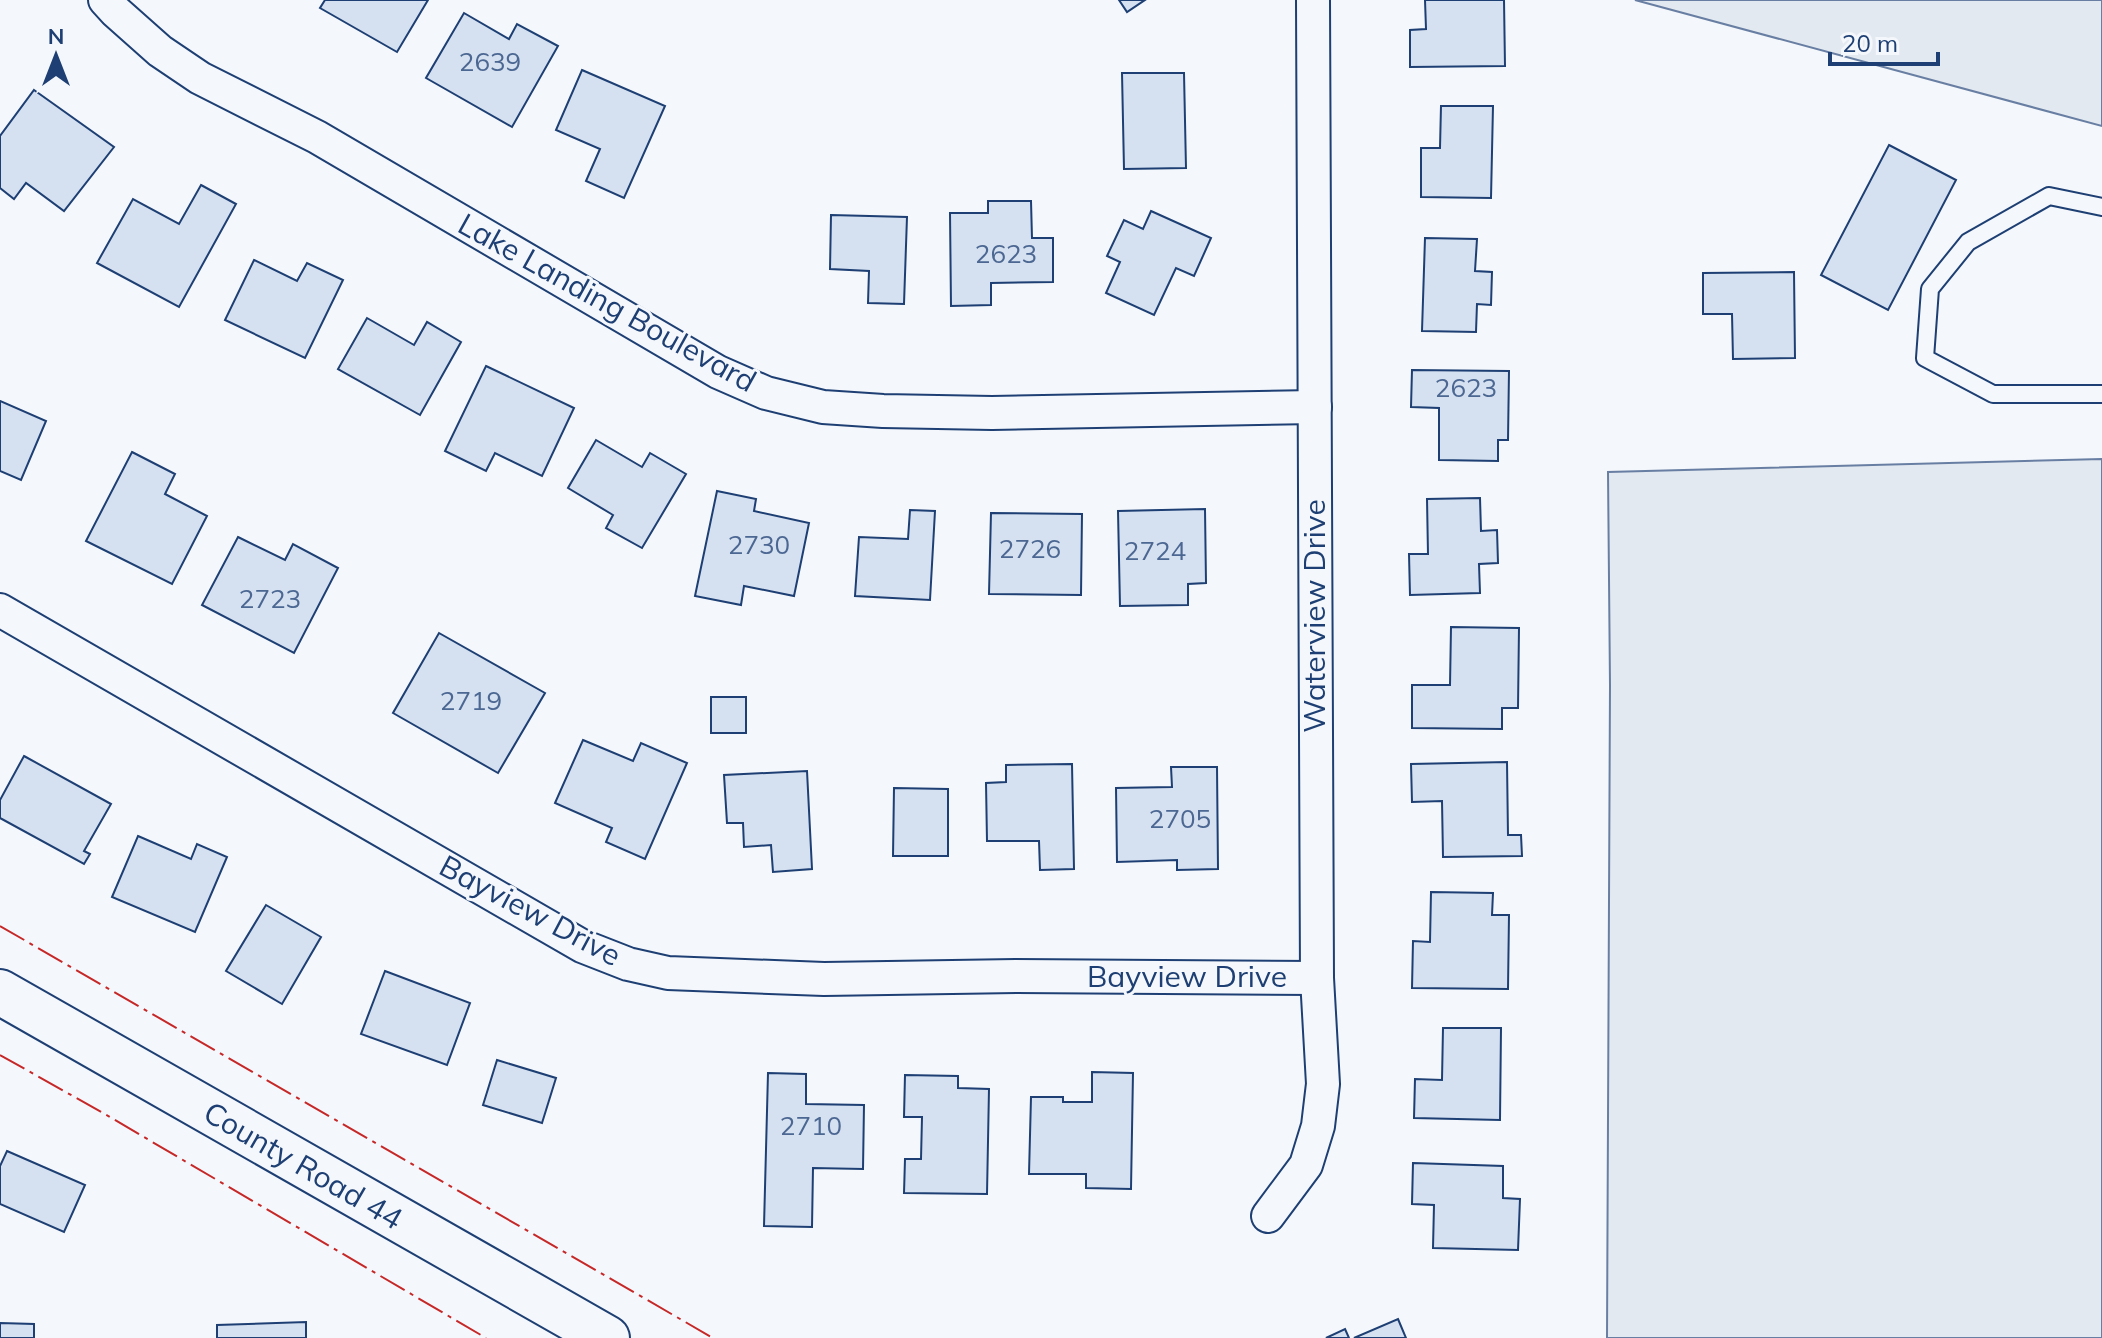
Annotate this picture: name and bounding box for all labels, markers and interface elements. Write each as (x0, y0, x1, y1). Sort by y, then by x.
north arrow (16, 16, 96, 96)
scale bar (1830, 16, 1938, 66)
text: N (48, 22, 64, 50)
text: 20 m (1842, 28, 1898, 58)
house number: 2639 (459, 45, 521, 78)
street label: Lake Landing Boulevard (452, 204, 763, 400)
house number: 2623 (975, 237, 1037, 270)
house number: 2623 (1435, 371, 1497, 404)
street label: Waterview Drive (1295, 499, 1333, 733)
house number: 2730 (728, 528, 790, 561)
house number: 2726 (999, 532, 1061, 565)
house number: 2724 (1124, 534, 1186, 567)
house number: 2723 (239, 582, 301, 615)
house number: 2719 (440, 684, 502, 717)
house number: 2705 (1149, 802, 1211, 835)
street label: Bayview Drive (433, 846, 628, 974)
street label: Bayview Drive (1087, 957, 1287, 995)
street label: County Road 44 (197, 1093, 410, 1237)
house number: 2710 (780, 1109, 842, 1142)

